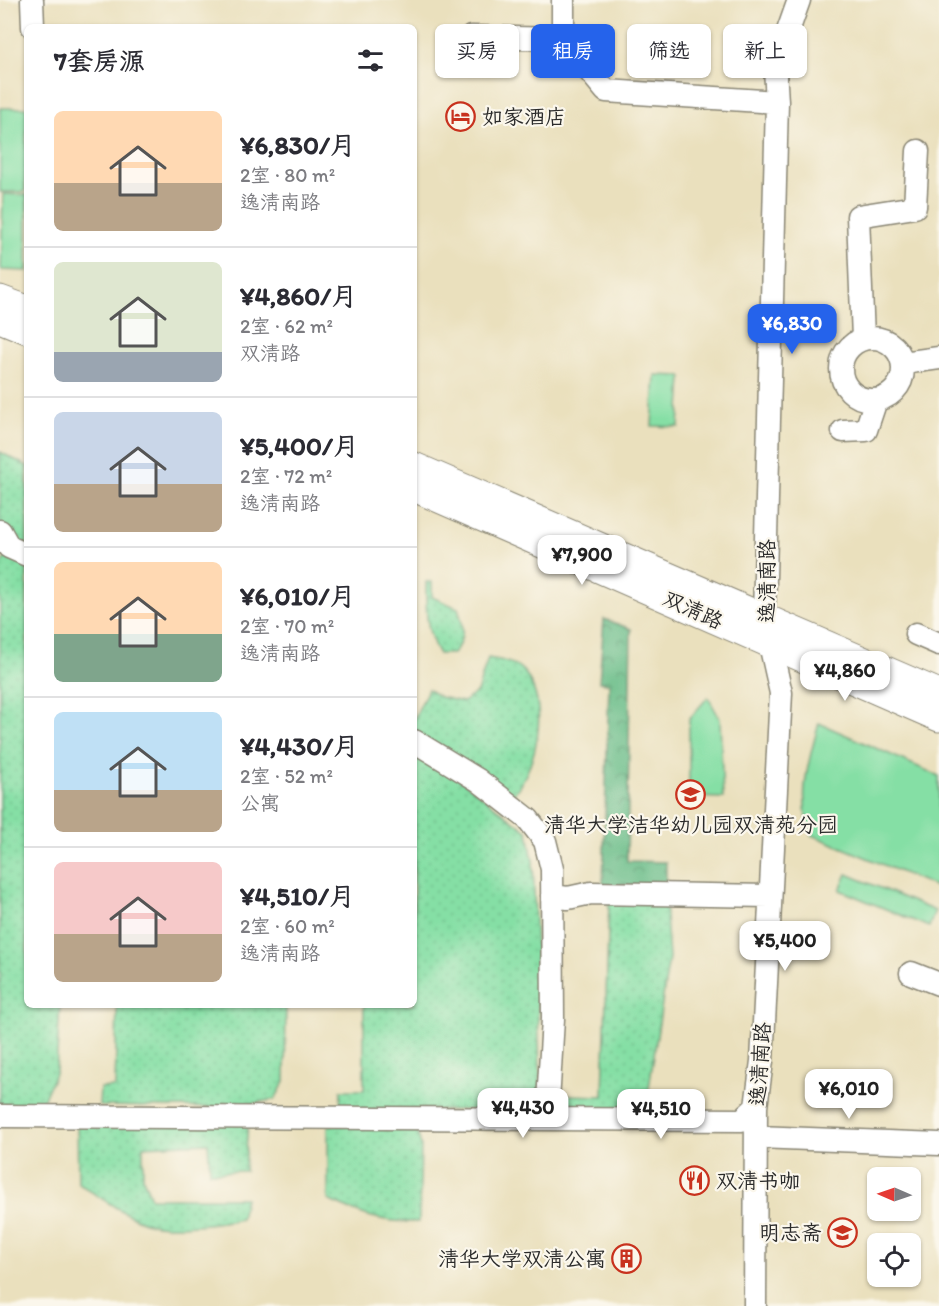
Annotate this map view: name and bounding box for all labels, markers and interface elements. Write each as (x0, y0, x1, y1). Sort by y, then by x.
chip: 买房 (435, 24, 519, 78)
chip: 租房 (531, 24, 615, 78)
chip: 筛选 (627, 24, 711, 78)
chip: 新上 (723, 24, 807, 78)
icon: filters (354, 44, 387, 77)
text: 7套房源 (54, 45, 145, 77)
hotel icon: 如家酒店 (445, 101, 477, 133)
place label: 如家酒店 (482, 104, 566, 129)
text: ¥6,830/月 (240, 129, 356, 161)
icon: home (102, 135, 174, 207)
text: 2室 · 80 m² (240, 163, 335, 187)
text: 逸清南路 (240, 190, 320, 214)
text: ¥4,860/月 (240, 280, 357, 312)
icon: home (102, 286, 174, 358)
pin: ¥6,830 (743, 304, 841, 355)
text: ¥6,830 (762, 311, 822, 335)
text: 2室 · 62 m² (240, 314, 333, 338)
text: 双清路 (240, 341, 300, 365)
text: ¥5,400/月 (240, 430, 359, 462)
icon: home (102, 436, 174, 508)
text: 2室 · 72 m² (240, 464, 332, 488)
text: 逸清南路 (240, 491, 320, 515)
pin: ¥7,900 (533, 535, 631, 586)
street label: 逸清南路 (754, 539, 779, 623)
text: ¥7,900 (552, 542, 612, 566)
text: ¥6,010/月 (240, 580, 356, 612)
street label: 双清路 (659, 585, 727, 634)
icon: home (102, 586, 174, 658)
text: 2室 · 70 m² (240, 614, 334, 638)
text: 逸清南路 (240, 641, 320, 665)
pin: ¥4,860 (796, 651, 894, 702)
text: ¥4,860 (814, 658, 876, 682)
text: ¥4,430/月 (240, 730, 359, 762)
icon: home (102, 736, 174, 808)
text: 2室 · 52 m² (240, 764, 333, 788)
school or university icon: 清华大学洁华幼儿园双清苑分园 (675, 778, 707, 810)
text: 公寓 (240, 791, 280, 815)
place label: 清华大学洁华幼儿园双清苑分园 (544, 812, 838, 837)
text: ¥4,510/月 (240, 880, 355, 912)
icon: home (102, 886, 174, 958)
text: 2室 · 60 m² (240, 914, 335, 938)
pin: ¥5,400 (736, 921, 834, 972)
text: ¥5,400 (753, 928, 817, 952)
text: 逸清南路 (240, 941, 320, 965)
street label: 逸清南路 (744, 1021, 775, 1107)
pin: ¥6,010 (800, 1069, 898, 1120)
text: ¥6,010 (819, 1076, 879, 1100)
pin: ¥4,430 (474, 1088, 572, 1139)
pin: ¥4,510 (612, 1089, 710, 1140)
text: ¥4,430 (491, 1095, 555, 1119)
text: ¥4,510 (631, 1096, 691, 1120)
restaurant icon: 双清书咖 (679, 1165, 711, 1197)
north arrow (867, 1167, 921, 1221)
map controls (867, 1167, 921, 1287)
place label: 双清书咖 (716, 1168, 800, 1193)
school or university icon: 明志斋 (827, 1217, 859, 1249)
place label: 明志斋 (759, 1220, 822, 1245)
button: locate (867, 1233, 921, 1287)
building icon: 清华大学双清公寓 (611, 1243, 643, 1275)
place label: 清华大学双清公寓 (438, 1246, 606, 1271)

